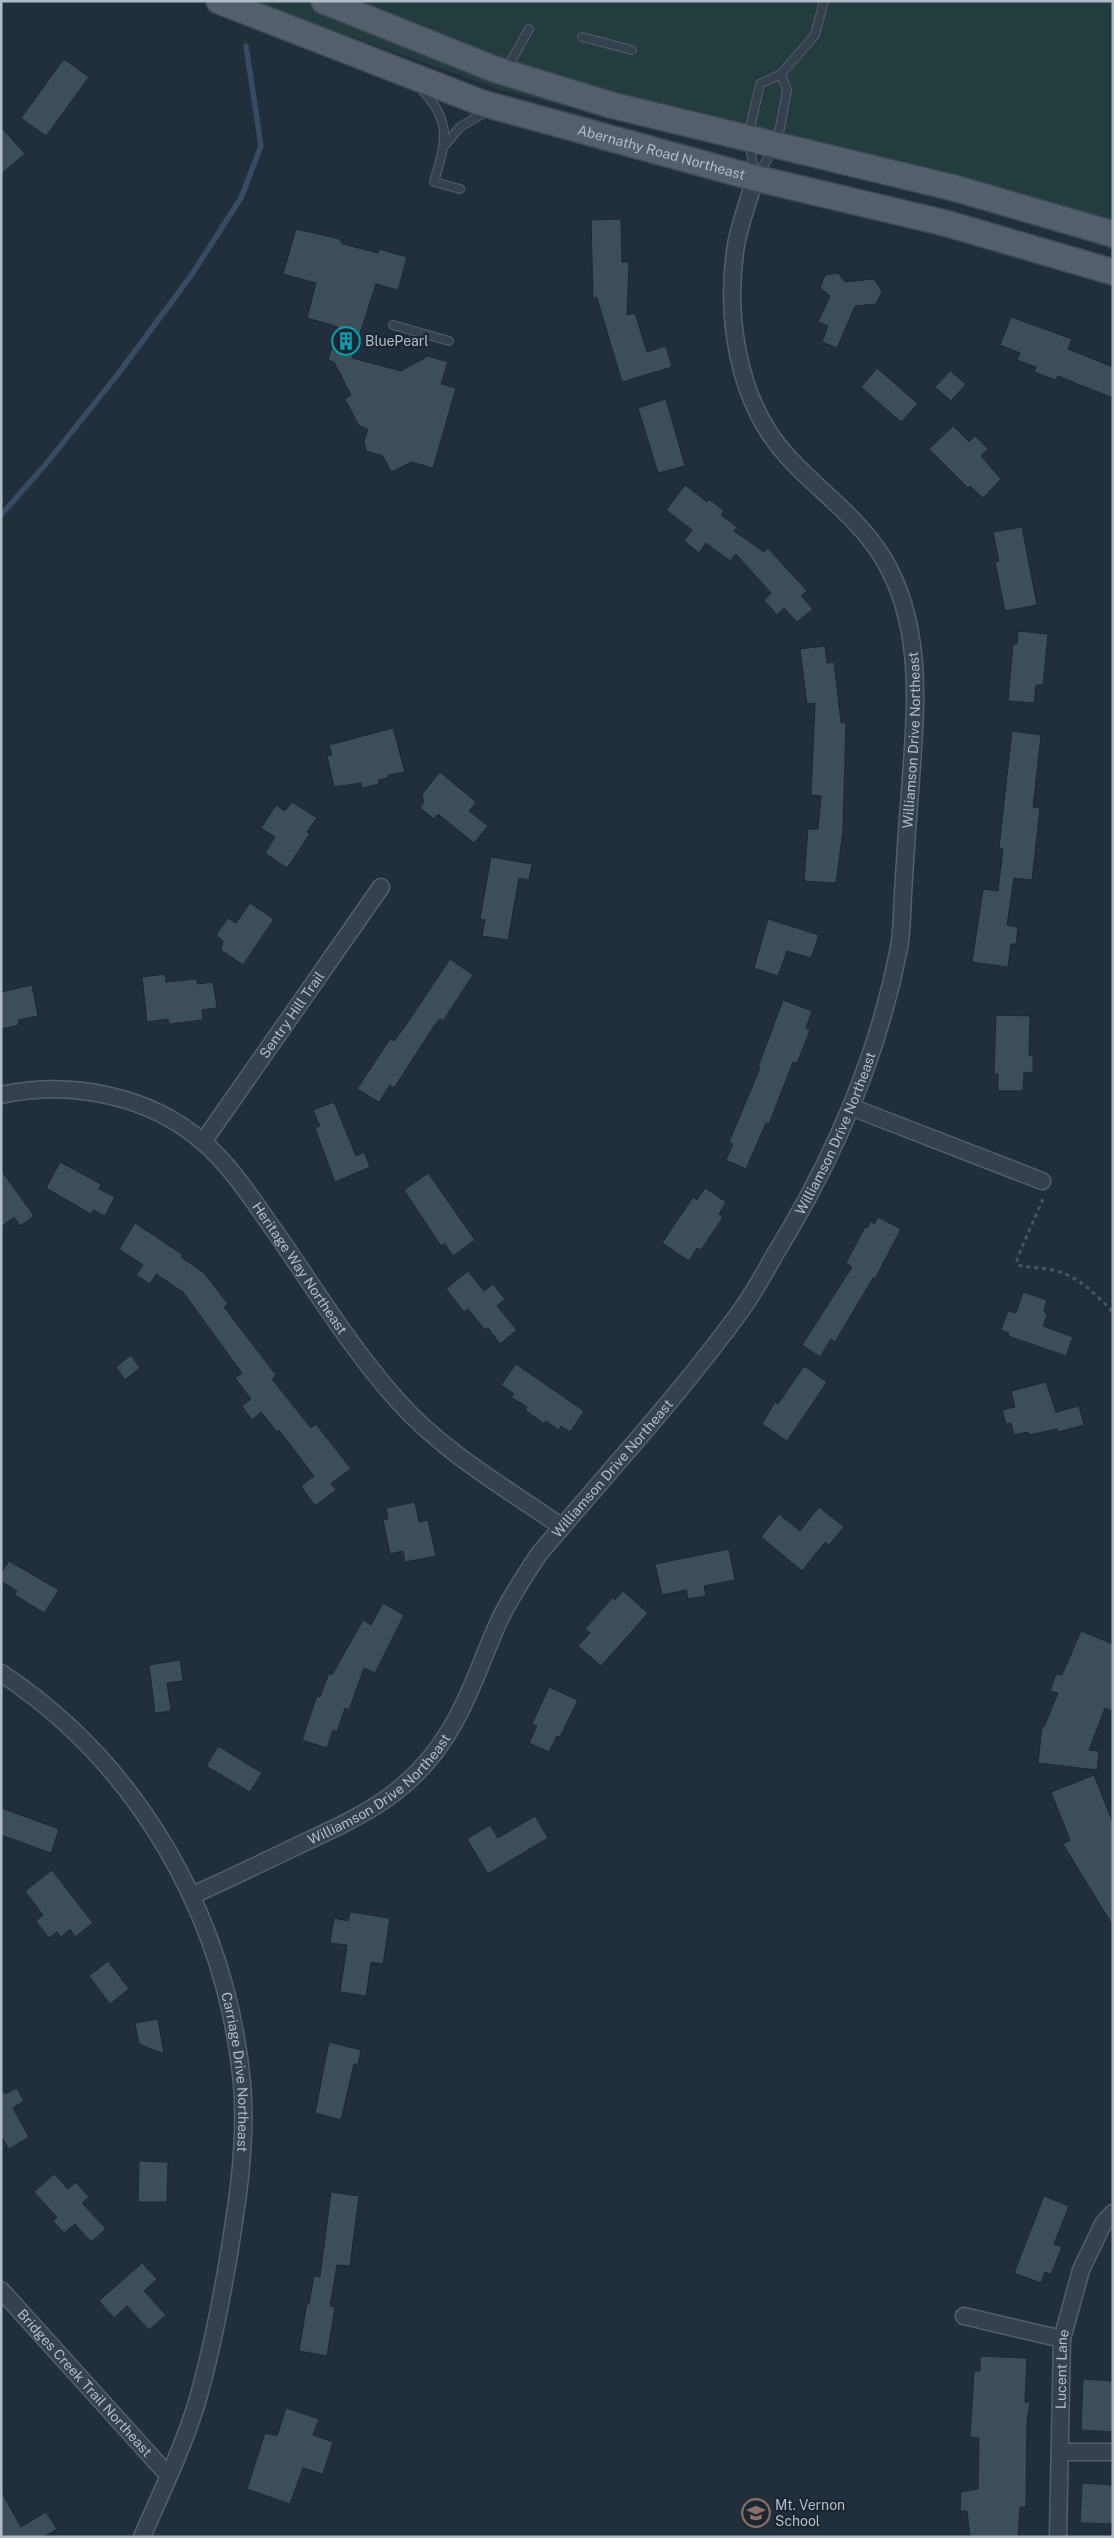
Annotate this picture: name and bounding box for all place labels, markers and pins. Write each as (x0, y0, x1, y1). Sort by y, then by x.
building icon: BluePearl (331, 326, 361, 356)
place label: BluePearl (365, 333, 428, 349)
place label: Mt. Vernon School (775, 2497, 845, 2529)
school or university icon: Mt. Vernon School (741, 2498, 771, 2528)

